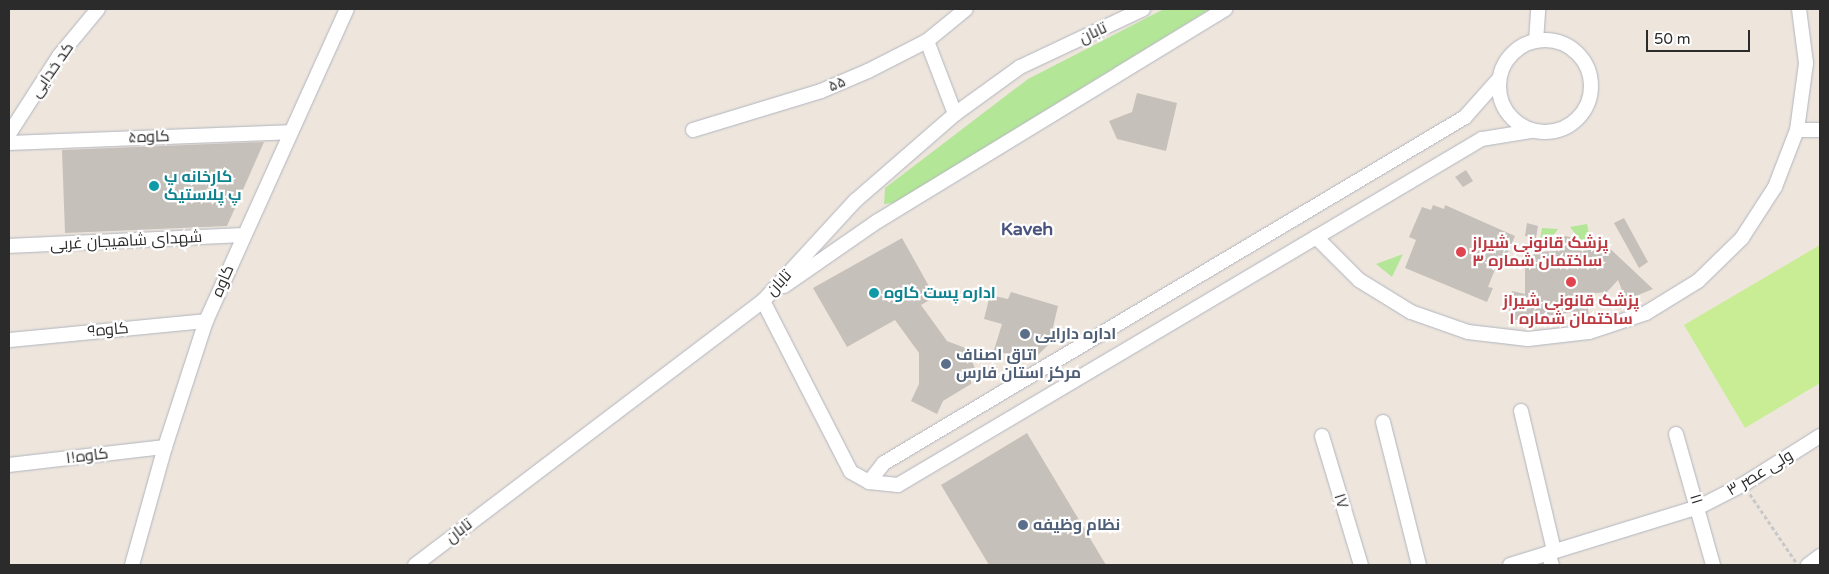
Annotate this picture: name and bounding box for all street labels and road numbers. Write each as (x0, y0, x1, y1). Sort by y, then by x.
street label: تابان (1076, 18, 1110, 48)
street label: کد خدایی (26, 39, 78, 101)
street label: ۵۵ (825, 72, 849, 96)
street label: کاوه۵ (128, 127, 170, 147)
street label: شهدای شاهیجان غربی (49, 227, 203, 255)
street label: کاوه (208, 262, 238, 300)
street label: تابان (762, 266, 796, 300)
street label: کاوه۹ (87, 319, 129, 341)
street label: کاوه۱۱ (65, 444, 109, 468)
street label: ولی عصر ۳ (1723, 446, 1797, 500)
street label: ۱۷ (1330, 491, 1352, 511)
street label: ۱۱ (1685, 491, 1707, 507)
street label: تابان (442, 515, 476, 547)

